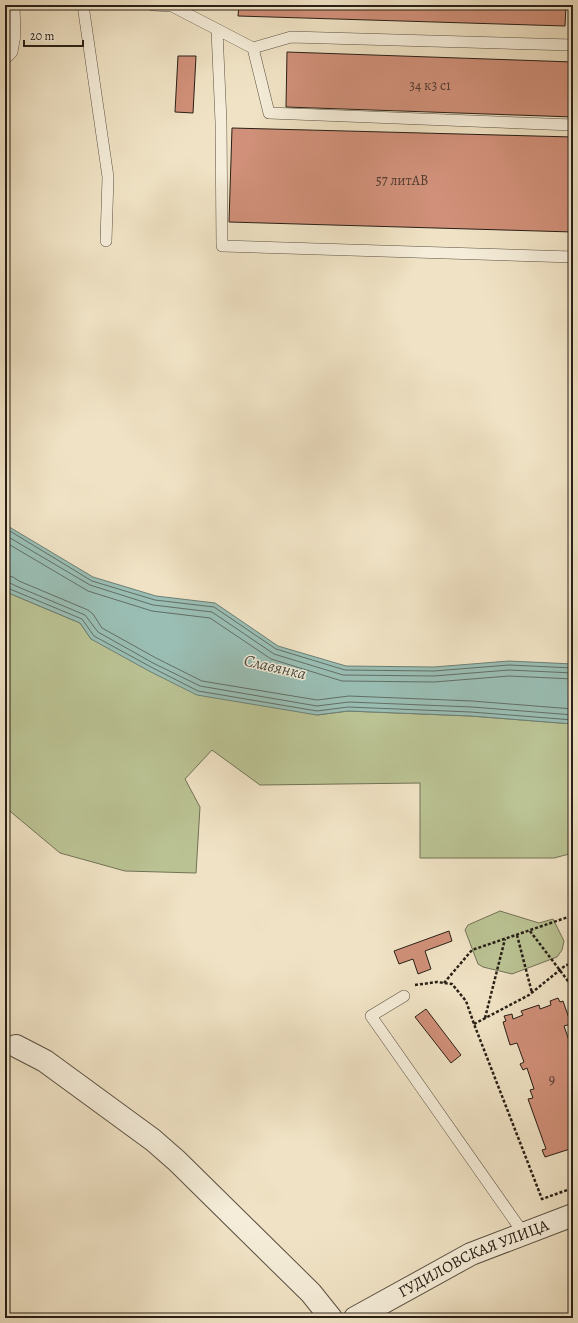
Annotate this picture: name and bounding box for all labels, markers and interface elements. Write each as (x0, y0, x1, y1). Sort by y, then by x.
scale bar (24, 22, 83, 48)
text: 20 m (30, 28, 54, 44)
house number: 34 к3 с1 (409, 76, 451, 95)
house number: 57 литАВ (376, 171, 428, 190)
water label: Славянка (242, 649, 309, 685)
house number: 9 (549, 1070, 555, 1089)
street label: ГУДИЛОВСКАЯ УЛИЦА (394, 1214, 553, 1303)

